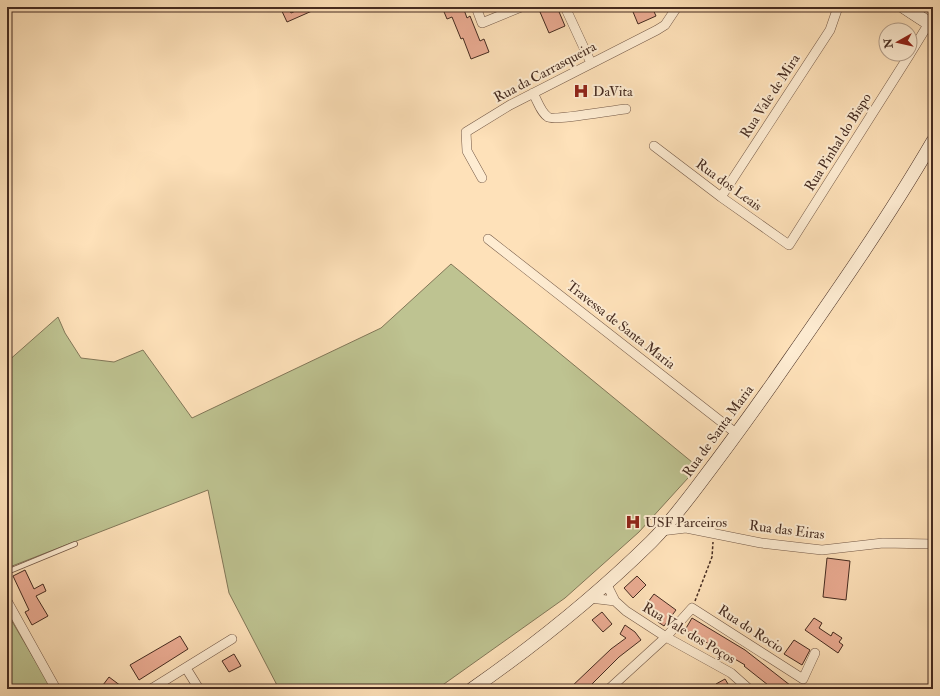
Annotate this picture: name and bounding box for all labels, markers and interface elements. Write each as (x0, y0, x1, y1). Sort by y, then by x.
north arrow (878, 22, 918, 62)
text: N (881, 36, 896, 50)
street label: Rua da Carrasqueira (491, 38, 599, 106)
street label: Rua Vale de Mira (737, 51, 804, 141)
hospital icon: DaVita (572, 82, 590, 100)
place label: DaVita (593, 83, 633, 100)
street label: Rua Pinhal do Bispo (801, 90, 876, 195)
street label: Rua dos Leais (693, 155, 765, 215)
street label: Travessa de Santa Maria (563, 277, 679, 373)
street label: Rua de Santa Maria (679, 382, 757, 480)
hospital icon: USF Parceiros (624, 513, 642, 531)
place label: USF Parceiros (645, 514, 727, 531)
street label: Rua das Eiras (748, 517, 826, 543)
street label: Rua Vale dos Poços (639, 598, 739, 668)
street label: Rua do Rocio (715, 601, 787, 657)

